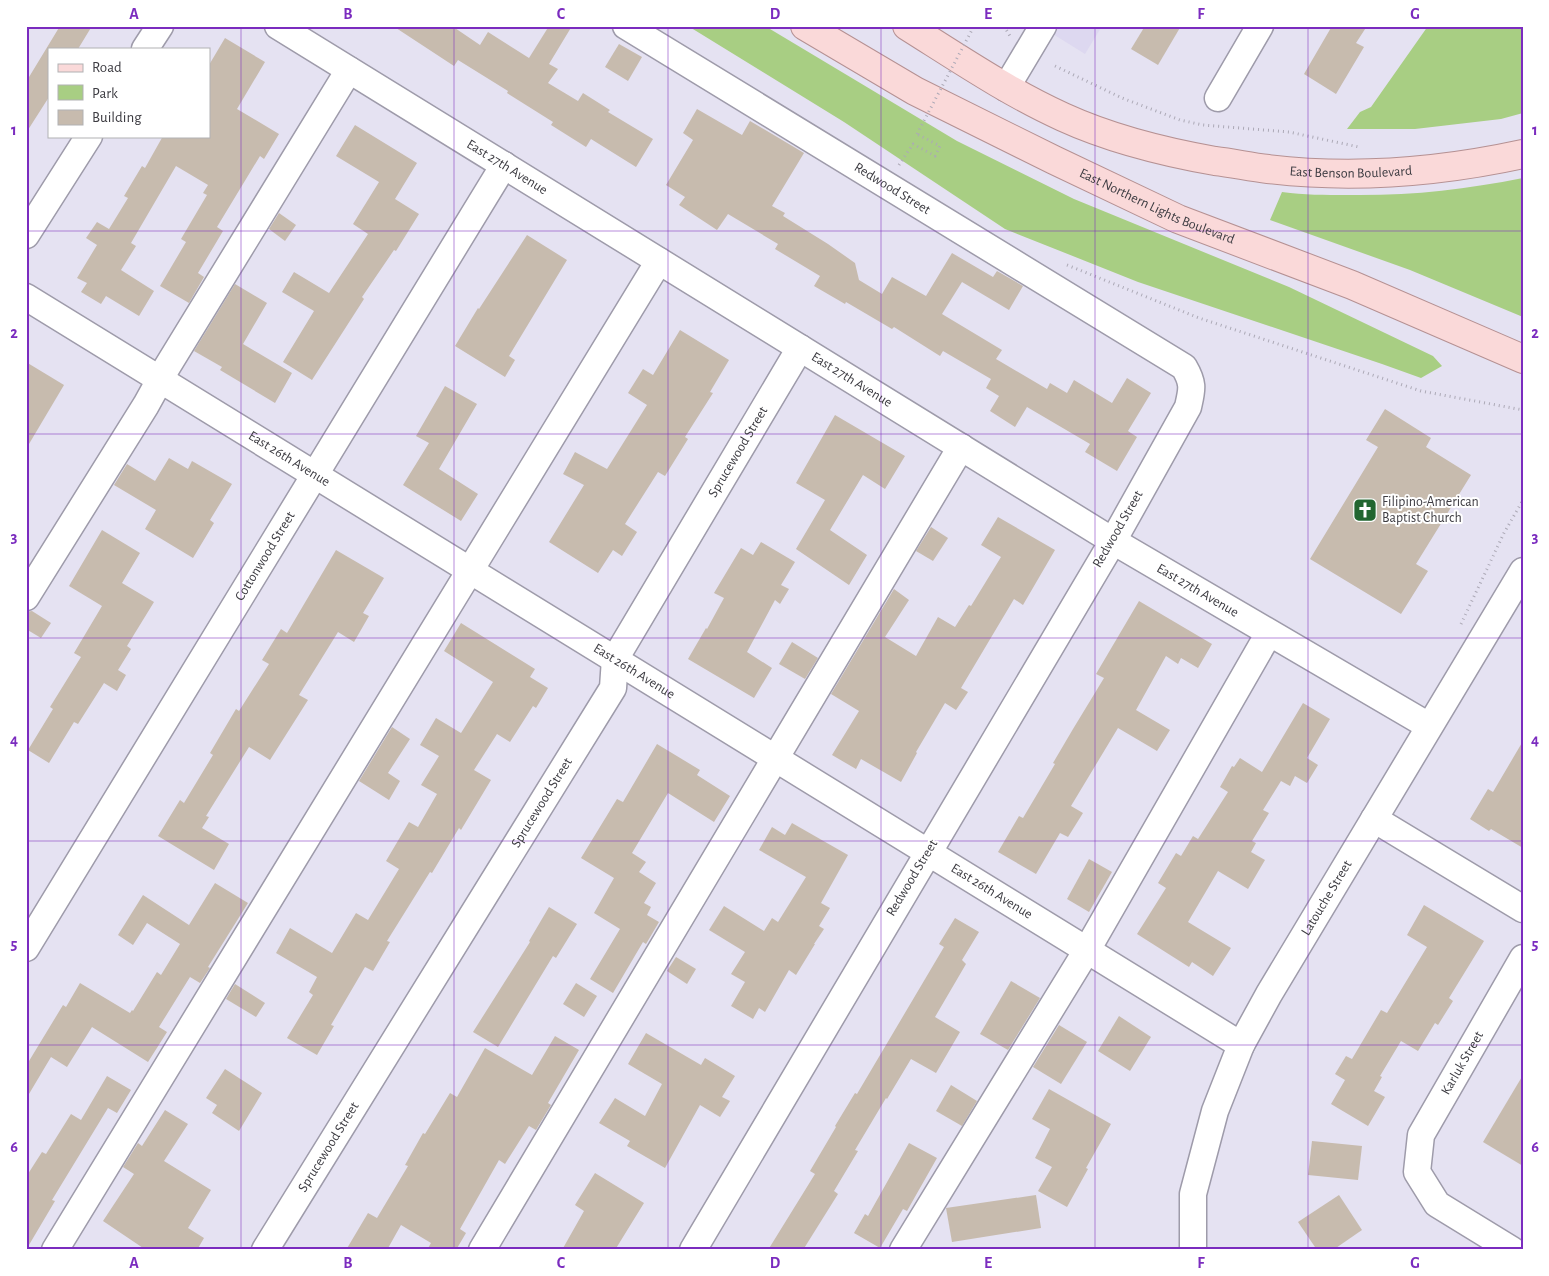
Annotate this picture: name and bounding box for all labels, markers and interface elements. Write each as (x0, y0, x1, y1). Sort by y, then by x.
text: A (129, 6, 139, 22)
text: B (343, 6, 353, 22)
text: C (557, 6, 566, 22)
text: D (770, 6, 781, 22)
text: E (984, 6, 992, 22)
text: F (1197, 6, 1205, 22)
text: G (1410, 6, 1420, 22)
legend (48, 48, 210, 138)
text: Road (92, 60, 122, 75)
text: Park (92, 86, 118, 101)
text: Building (92, 110, 142, 125)
text: 1 (11, 122, 17, 138)
text: 1 (1532, 122, 1538, 138)
street label: East 27th Avenue (464, 137, 550, 197)
street label: Redwood Street (852, 160, 933, 218)
street label: East Benson Boulevard (1289, 164, 1413, 181)
street label: East Northern Lights Boulevard (1077, 166, 1236, 247)
text: 2 (10, 325, 18, 341)
text: 2 (1531, 325, 1539, 341)
street label: East 27th Avenue (809, 350, 895, 410)
street label: Sprucewood Street (706, 404, 771, 500)
street label: East 26th Avenue (246, 429, 332, 489)
street label: Redwood Street (1090, 488, 1146, 570)
place label: Filipino-American Baptist Church (1382, 495, 1479, 525)
church icon: Filipino-American Baptist Church (1352, 497, 1378, 523)
street label: Cottonwood Street (233, 509, 298, 603)
text: 3 (11, 529, 18, 545)
text: 3 (1532, 529, 1539, 545)
street label: East 27th Avenue (1154, 561, 1241, 620)
street label: East 26th Avenue (591, 641, 677, 702)
text: 4 (10, 732, 18, 748)
text: 4 (1531, 732, 1539, 748)
street label: Sprucewood Street (509, 755, 575, 850)
street label: Redwood Street (884, 837, 941, 919)
street label: Latouche Street (1299, 857, 1355, 938)
street label: East 26th Avenue (948, 861, 1035, 922)
text: 5 (11, 936, 18, 952)
text: 5 (1532, 936, 1539, 952)
street label: Karluk Street (1439, 1028, 1486, 1097)
street label: Sprucewood Street (296, 1099, 362, 1194)
text: 6 (10, 1139, 18, 1155)
text: 6 (1531, 1139, 1539, 1155)
text: A (129, 1255, 139, 1271)
text: B (343, 1255, 353, 1271)
text: C (557, 1255, 566, 1271)
text: D (770, 1255, 781, 1271)
text: E (984, 1255, 992, 1271)
text: F (1197, 1255, 1205, 1271)
text: G (1410, 1255, 1420, 1271)

